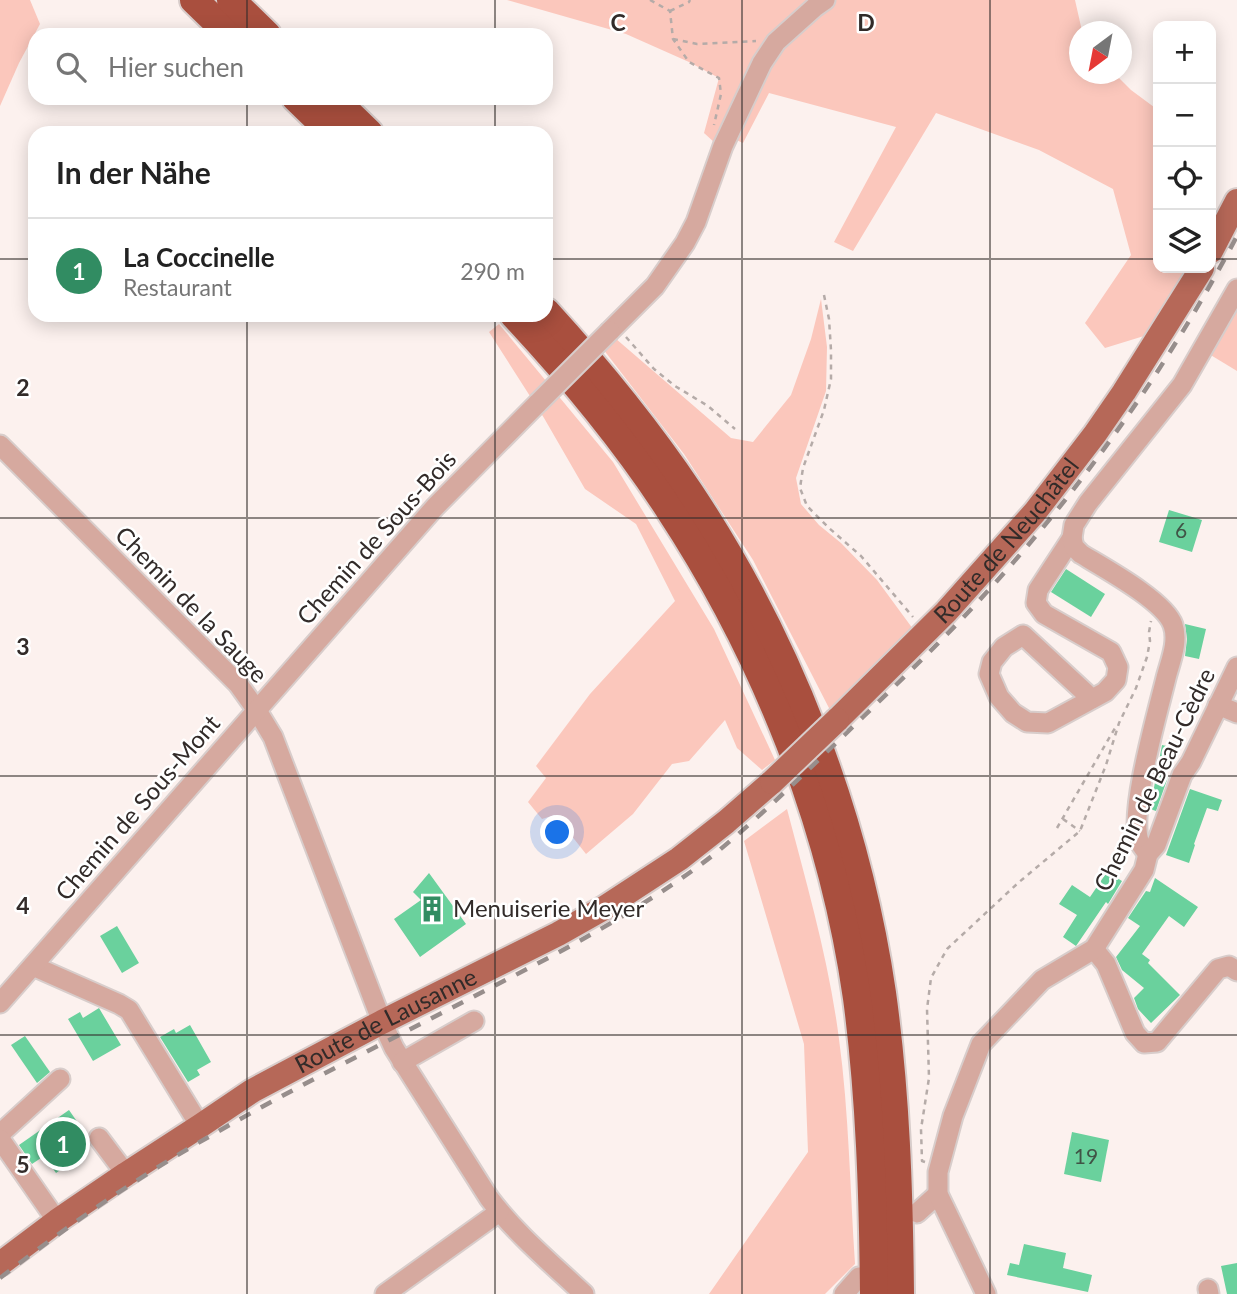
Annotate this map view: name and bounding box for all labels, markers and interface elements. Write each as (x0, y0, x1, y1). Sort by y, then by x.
text: C (610, 8, 626, 36)
text: D (857, 8, 875, 36)
north arrow (1069, 21, 1132, 84)
map controls (1153, 21, 1216, 273)
button: + (1153, 21, 1216, 84)
search box (28, 28, 553, 105)
icon: search (52, 48, 90, 86)
text: Hier suchen (108, 51, 244, 83)
button: − (1153, 84, 1216, 147)
button: locate (1153, 147, 1216, 210)
text: In der Nähe (56, 154, 211, 190)
button: layers (1153, 210, 1216, 273)
text: La Coccinelle (123, 241, 275, 273)
text: 1 (72, 257, 86, 285)
text: 290 m (460, 257, 525, 285)
text: Restaurant (123, 273, 232, 301)
text: 2 (16, 373, 30, 401)
street label: Chemin de Sous-Bois (290, 444, 462, 630)
street label: Route de Neuchâtel (927, 452, 1084, 629)
house number: 6 (1175, 517, 1187, 542)
street label: Chemin de la Sauge (110, 520, 274, 688)
text: 3 (16, 632, 30, 660)
street label: Chemin de Beau-Cèdre (1087, 663, 1220, 896)
street label: Chemin de Sous-Mont (49, 708, 225, 906)
your location (540, 815, 574, 849)
text: 4 (16, 891, 30, 919)
place label: Menuiserie Meyer (453, 893, 644, 922)
building icon: Menuiserie Meyer (417, 894, 447, 924)
street label: Route de Lausanne (290, 961, 481, 1079)
pin: 1 (40, 1118, 86, 1170)
house number: 19 (1074, 1143, 1098, 1168)
text: 5 (16, 1150, 30, 1178)

